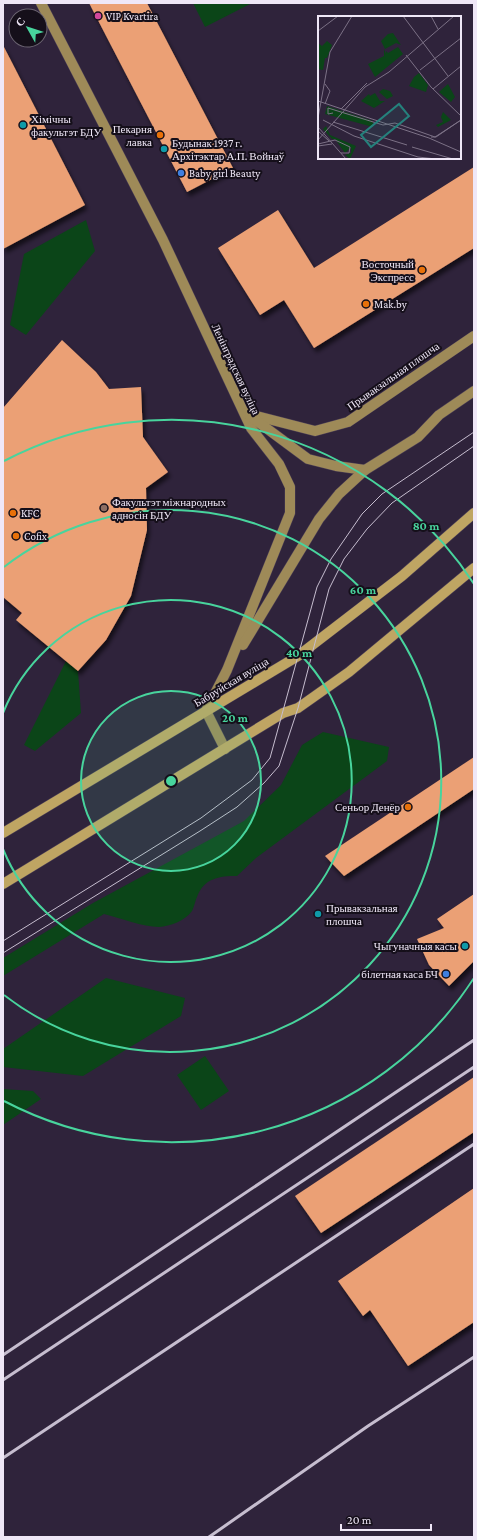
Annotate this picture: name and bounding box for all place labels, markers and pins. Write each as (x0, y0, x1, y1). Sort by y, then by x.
place label: VIP Kvartira (106, 10, 158, 22)
marker: VIP Kvartira (93, 11, 103, 21)
place label: Хімічны факультэт БДУ (31, 113, 102, 138)
marker: Хімічны факультэт БДУ (18, 120, 28, 130)
place label: Пекарня лавка (113, 123, 152, 148)
marker: Пекарня лавка (155, 130, 165, 140)
place label: Будынак 1937 г. Архітэктар А.П. Войнаў (172, 137, 285, 162)
marker: Будынак 1937 г. Архітэктар А.П. Войнаў (159, 144, 169, 154)
place label: Baby girl Beauty (189, 167, 261, 180)
marker: Baby girl Beauty (176, 168, 186, 178)
place label: Восточный Экспресс (361, 258, 414, 283)
marker: Восточный Экспресс (417, 265, 427, 275)
place label: Mak.by (374, 298, 408, 311)
marker: Mak.by (361, 299, 371, 309)
place label: Факультэт міжнародных адносін БДУ (112, 496, 226, 521)
marker: Факультэт міжнародных адносін БДУ (99, 503, 109, 513)
place label: KFC (21, 507, 40, 519)
marker: KFC (8, 508, 18, 518)
place label: Cofix (24, 530, 47, 542)
marker: Cofix (11, 531, 21, 541)
centre of rings (164, 774, 178, 788)
place label: Сеньор Денёр (335, 801, 400, 813)
marker: Сеньор Денёр (403, 802, 413, 812)
place label: Прывакзальная плошча (326, 902, 398, 927)
marker: Прывакзальная плошча (313, 909, 323, 919)
place label: Чыгуначныя касы (374, 940, 458, 952)
marker: Чыгуначныя касы (460, 941, 470, 951)
place label: білетная каса БЧ (361, 968, 438, 980)
marker: білетная каса БЧ (441, 969, 451, 979)

